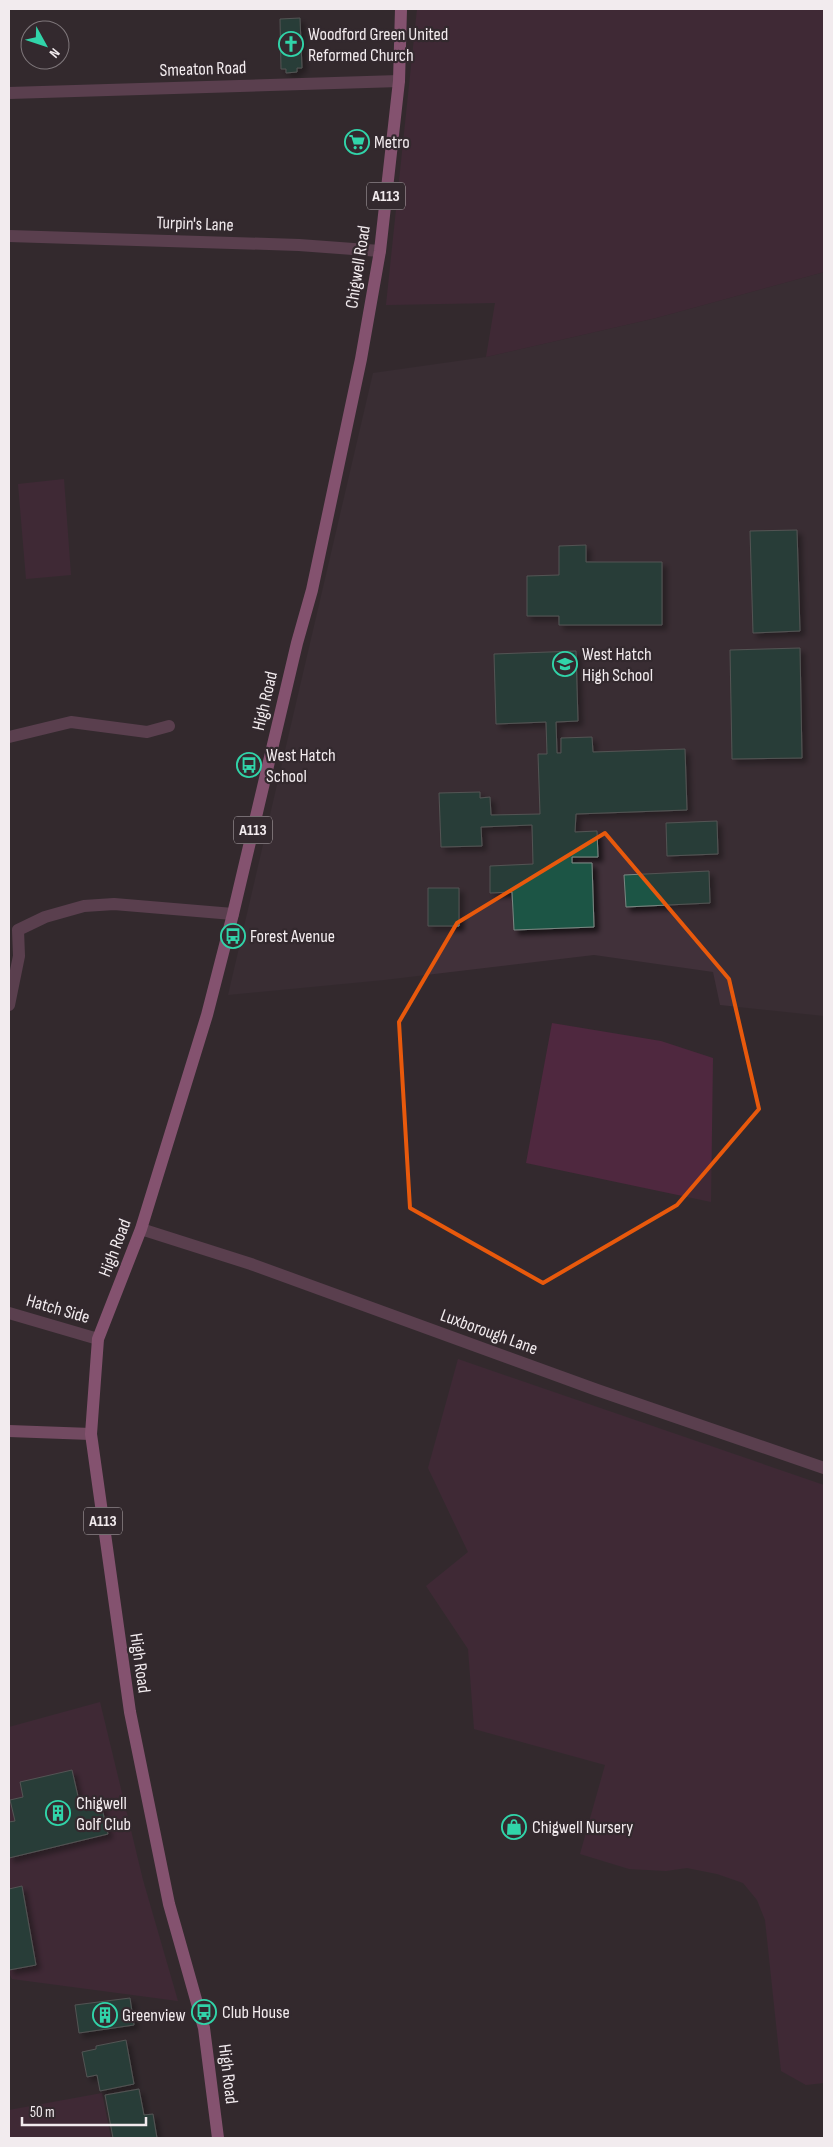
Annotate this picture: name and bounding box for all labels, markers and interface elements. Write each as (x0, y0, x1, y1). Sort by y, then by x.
north arrow (20, 20, 70, 70)
place label: Woodford Green United Reformed Church (308, 24, 448, 66)
church icon: Woodford Green United Reformed Church (278, 31, 304, 57)
text: N (46, 45, 63, 61)
street label: Smeaton Road (159, 57, 247, 81)
supermarket icon: Metro (344, 129, 370, 155)
place label: Metro (374, 132, 410, 153)
road number: A113 (367, 182, 405, 210)
street label: Turpin's Lane (156, 212, 234, 236)
street label: Chigwell Road (341, 224, 375, 310)
place label: West Hatch High School (582, 644, 653, 686)
school or university icon: West Hatch High School (552, 651, 578, 677)
street label: High Road (248, 669, 282, 733)
place label: West Hatch School (266, 745, 336, 787)
bus stop icon: West Hatch School (236, 752, 262, 778)
road number: A113 (234, 816, 272, 844)
bus stop icon: Forest Avenue (220, 923, 246, 949)
place label: Forest Avenue (250, 926, 335, 947)
street label: High Road (94, 1216, 136, 1280)
street label: Hatch Side (24, 1290, 92, 1328)
street label: Luxborough Lane (437, 1305, 541, 1359)
road number: A113 (84, 1508, 122, 1534)
street label: High Road (125, 1632, 155, 1694)
place label: Chigwell Golf Club (76, 1793, 131, 1835)
building icon: Chigwell Golf Club (45, 1800, 71, 1826)
shop icon: Chigwell Nursery (501, 1814, 527, 1840)
place label: Chigwell Nursery (532, 1817, 633, 1838)
bus stop icon: Club House (191, 1999, 217, 2025)
building icon: Greenview (92, 2002, 118, 2028)
place label: Club House (222, 2002, 290, 2023)
place label: Greenview (122, 2005, 186, 2026)
street label: High Road (214, 2043, 242, 2105)
scale bar (22, 2094, 146, 2126)
text: 50 m (30, 2103, 55, 2122)

